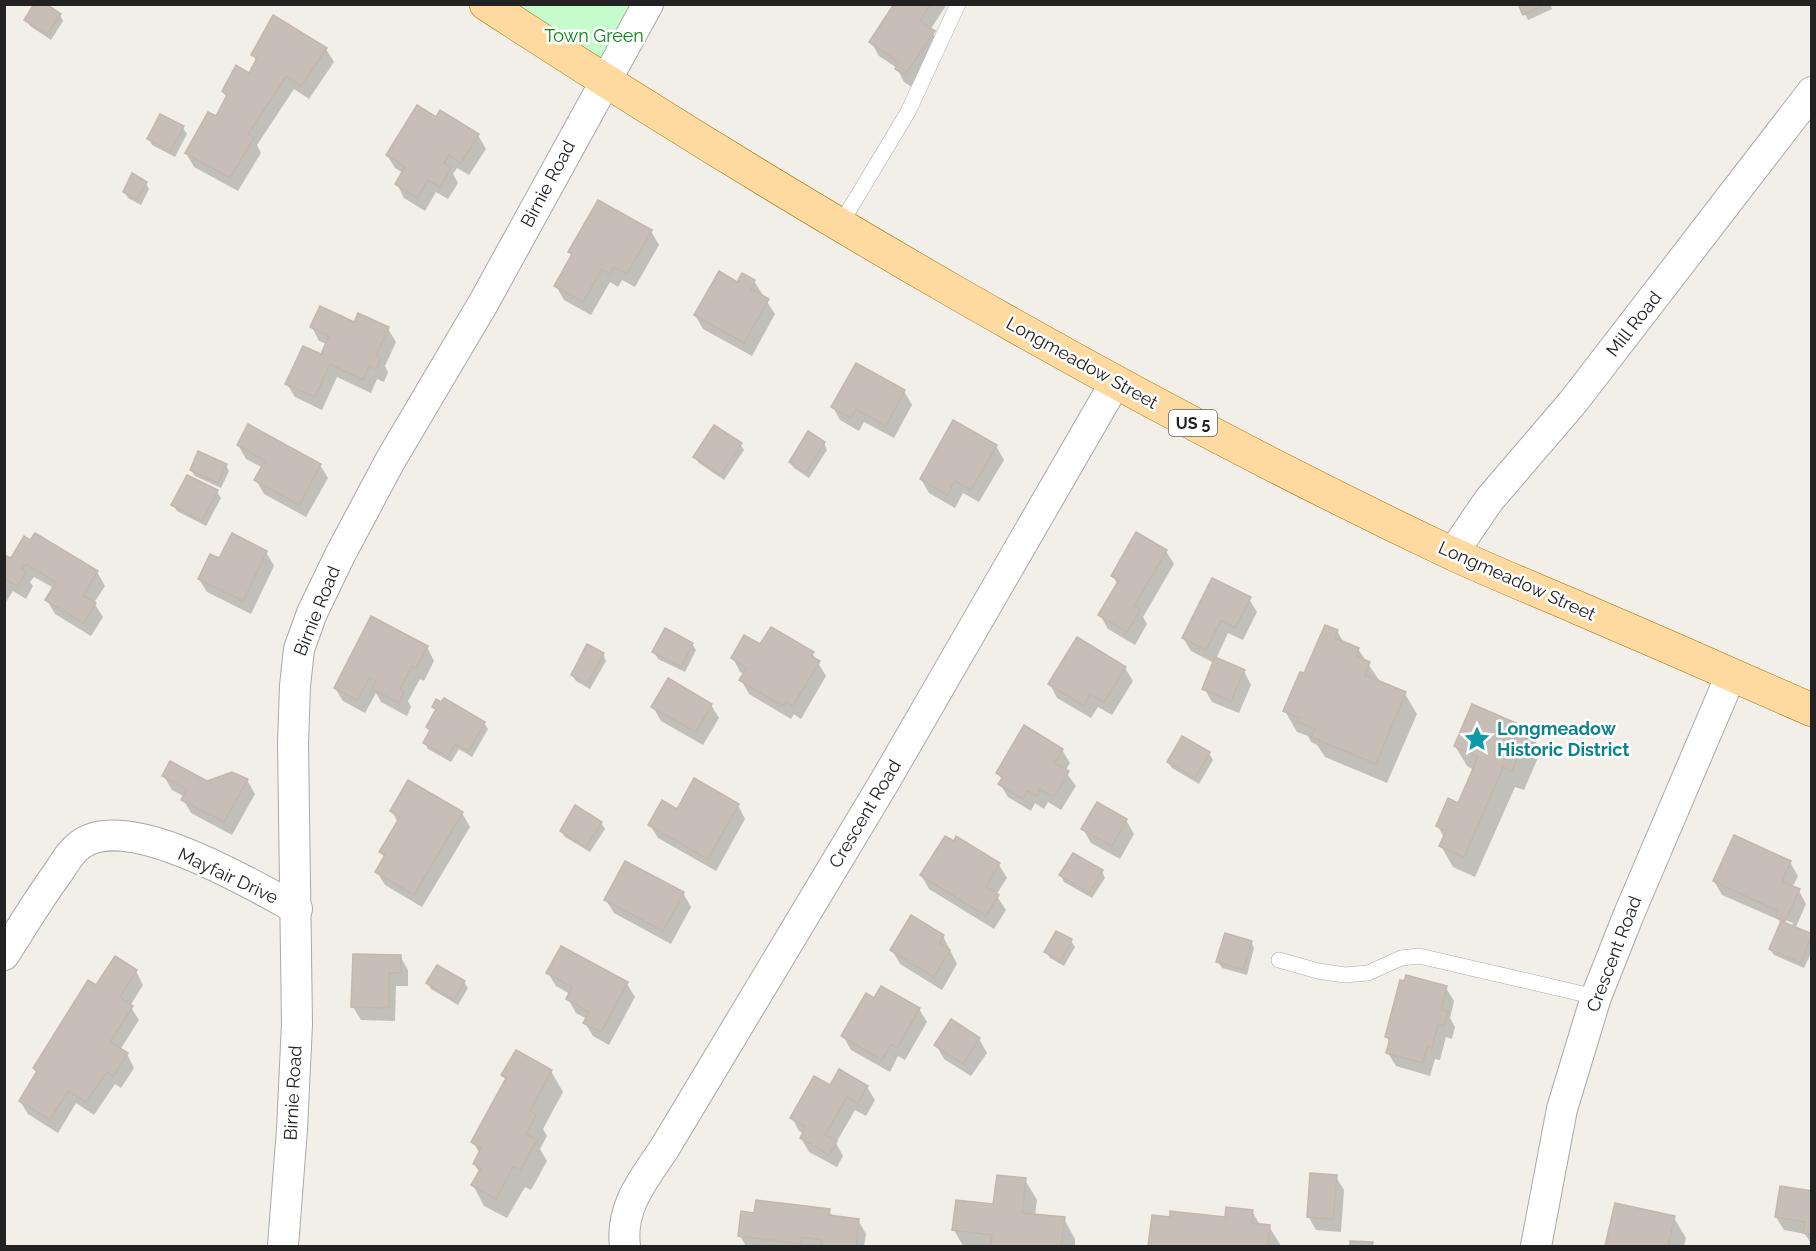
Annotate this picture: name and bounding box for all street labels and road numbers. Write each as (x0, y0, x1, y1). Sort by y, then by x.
street label: Birnie Road (516, 137, 579, 231)
street label: Mill Road (1602, 287, 1666, 360)
street label: Longmeadow Street (1003, 312, 1162, 413)
road number: US 5 (1169, 410, 1217, 436)
street label: Longmeadow Street (1435, 536, 1599, 625)
street label: Birnie Road (289, 563, 344, 659)
street label: Crescent Road (824, 756, 905, 872)
street label: Mayfair Drive (175, 843, 282, 908)
street label: Crescent Road (1582, 893, 1645, 1015)
street label: Birnie Road (280, 1045, 305, 1141)

